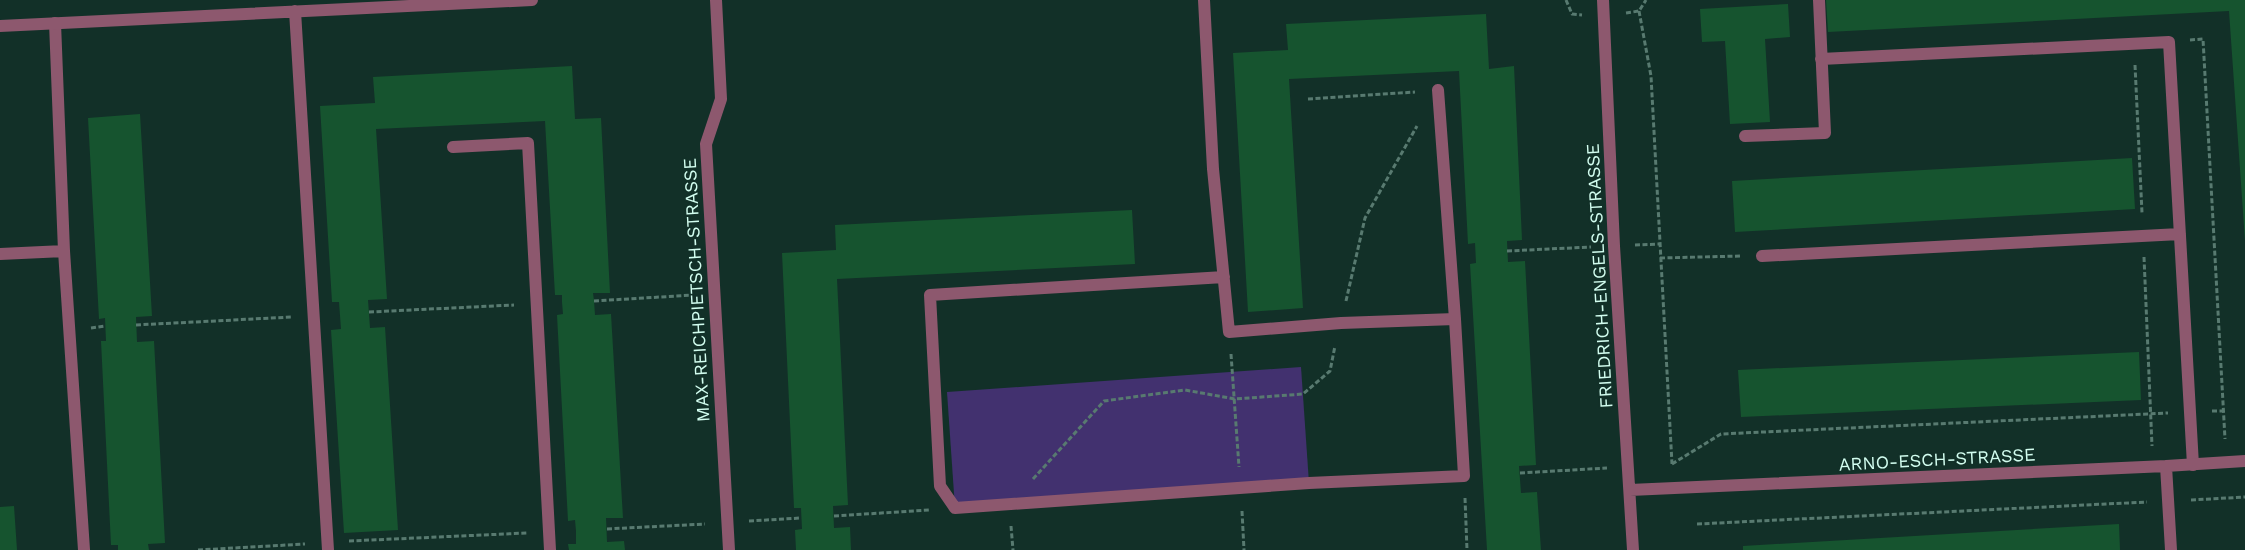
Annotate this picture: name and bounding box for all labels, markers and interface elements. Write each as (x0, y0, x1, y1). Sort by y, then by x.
street label: FRIEDRICH-ENGELS-STRASSE (1582, 143, 1616, 409)
street label: MAX-REICHPIETSCH-STRASSE (679, 157, 713, 423)
street label: ARNO-ESCH-STRASSE (1838, 443, 2036, 475)

